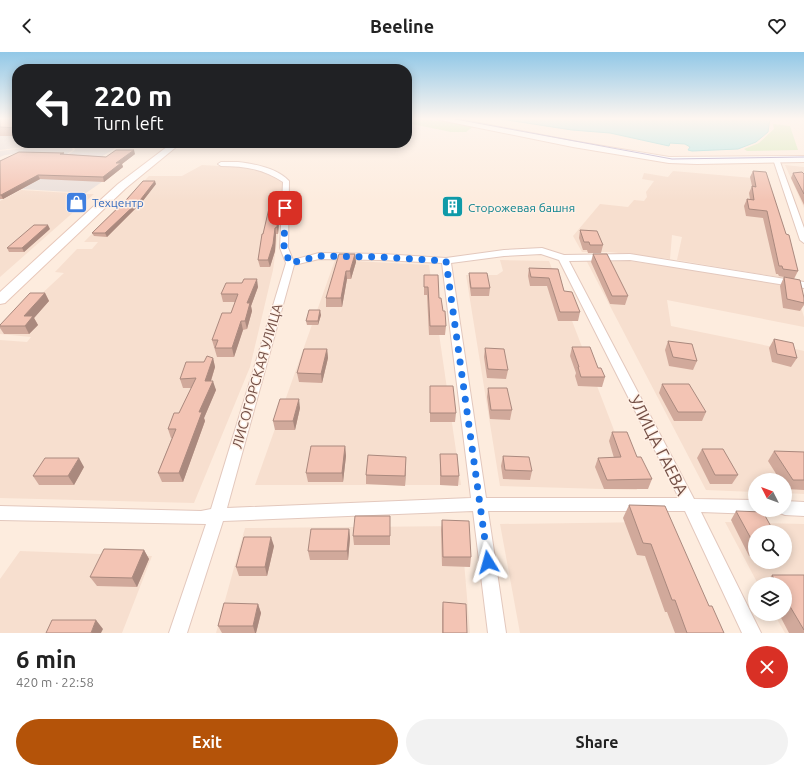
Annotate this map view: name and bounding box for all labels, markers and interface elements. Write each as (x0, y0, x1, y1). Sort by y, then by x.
icon: back (16, 15, 38, 37)
icon: heart (766, 15, 788, 37)
text: Beeline (370, 16, 434, 36)
icon: left (28, 80, 80, 132)
text: 220 m (94, 80, 172, 111)
text: Turn left (94, 113, 164, 133)
shop icon: Техцентр (64, 189, 90, 215)
pin (268, 191, 302, 225)
building icon: Сторожевая башня (440, 194, 466, 220)
place label: Техцентр (92, 196, 144, 209)
icon: arrive (274, 197, 296, 219)
place label: Сторожевая башня (468, 201, 575, 214)
street label: ЛИСОГОРСКАЯ УЛИЦА (229, 302, 285, 450)
street label: УЛИЦА ГАЕВА (626, 392, 692, 498)
north arrow (748, 473, 792, 517)
map controls (748, 473, 792, 621)
button: search (748, 525, 792, 569)
position arrow (467, 541, 509, 583)
button: layers (748, 577, 792, 621)
text: 6 min (16, 646, 77, 673)
button: close (746, 646, 788, 688)
text: 420 m · 22:58 (16, 675, 94, 689)
button: Exit (16, 719, 398, 765)
button: Share (406, 719, 788, 765)

